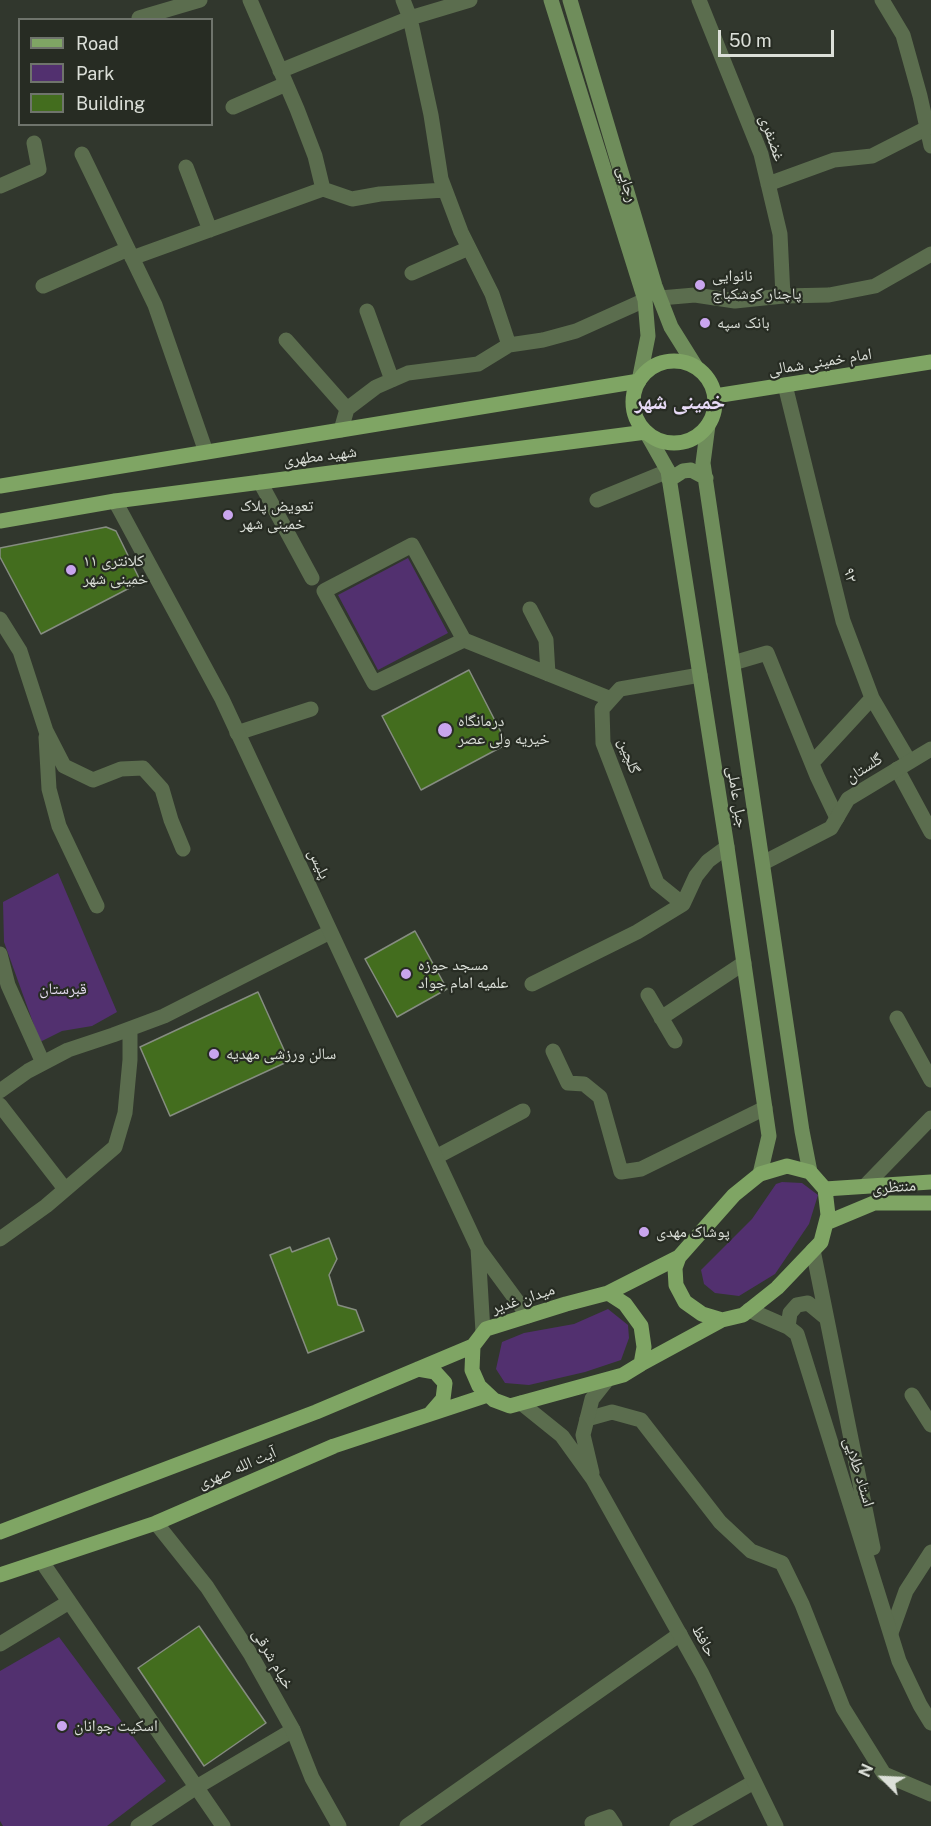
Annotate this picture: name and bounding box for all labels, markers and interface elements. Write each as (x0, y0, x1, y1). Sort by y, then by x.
legend (18, 18, 213, 126)
scale bar (721, 18, 836, 56)
text: 50 m (729, 30, 772, 51)
text: Road (76, 33, 119, 54)
text: Park (76, 63, 114, 84)
text: Building (76, 93, 145, 114)
street label: غضنفری (755, 112, 789, 164)
street label: رجایی (612, 164, 642, 204)
place label: نانوایی پاچنار کوشکباج (712, 266, 801, 304)
marker: نانوایی پاچنار کوشکباج (693, 278, 707, 292)
place label: بانک سپه (717, 313, 770, 333)
marker: بانک سپه (698, 316, 712, 330)
street label: امام خمینی شمالی (767, 344, 873, 380)
district label: خمینی شهر (635, 389, 725, 415)
street label: شهید مطهری (282, 442, 358, 470)
place label: تعویض پلاک خمینی شهر (240, 496, 313, 534)
marker: تعویض پلاک خمینی شهر (221, 508, 235, 522)
place label: کلانتری ۱۱ خمینی شهر (83, 551, 148, 589)
marker: کلانتری ۱۱ خمینی شهر (64, 563, 78, 577)
street label: ۹۲ (839, 566, 861, 584)
place label: درمانگاه خیریه ولی عصر (458, 711, 550, 749)
marker: درمانگاه خیریه ولی عصر (436, 721, 454, 739)
street label: گلچین (614, 736, 644, 776)
street label: گلستان (842, 749, 886, 787)
street label: جبل عاملی (723, 765, 751, 829)
street label: پلیس (304, 846, 334, 882)
place label: مسجد حوزه علمیه امام جواد (418, 955, 508, 993)
marker: مسجد حوزه علمیه امام جواد (399, 967, 413, 981)
park label: قبرستان (39, 979, 87, 999)
place label: سالن ورزشی مهدیه (226, 1044, 336, 1064)
marker: سالن ورزشی مهدیه (207, 1047, 221, 1061)
street label: منتظری (871, 1176, 917, 1198)
place label: پوشاک مهدی (656, 1222, 730, 1242)
marker: پوشاک مهدی (637, 1225, 651, 1239)
street label: میدان غدیر (489, 1280, 557, 1318)
street label: استاد طلایی (839, 1435, 879, 1509)
street label: آیت الله صهری (195, 1443, 279, 1493)
street label: حافظ (688, 1622, 720, 1660)
street label: خیام شرقی (248, 1625, 298, 1693)
place label: اسکیت جوانان (74, 1716, 158, 1736)
marker: اسکیت جوانان (55, 1719, 69, 1733)
north arrow (853, 1748, 913, 1808)
text: N (855, 1761, 877, 1780)

